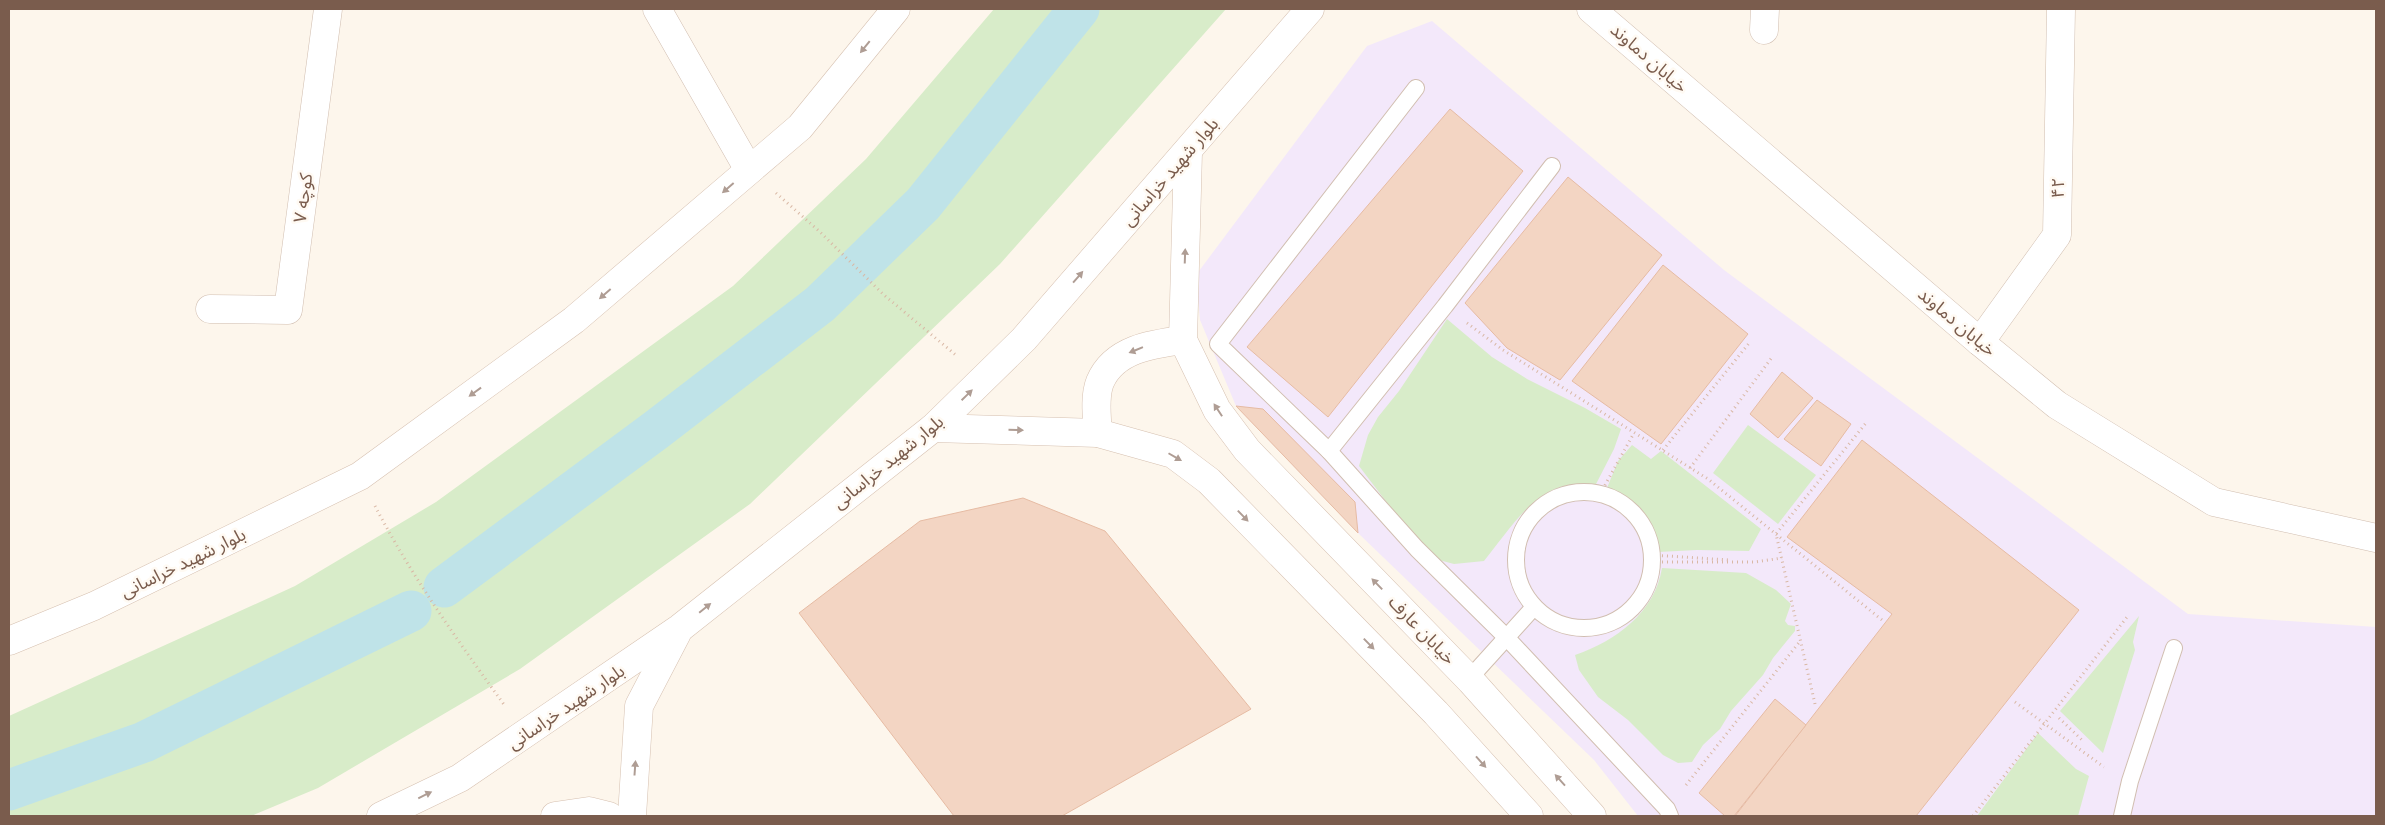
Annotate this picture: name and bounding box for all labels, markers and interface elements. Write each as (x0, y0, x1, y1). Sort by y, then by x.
street label: خیابان دماوند (1605, 19, 1691, 99)
one-way arrow (860, 40, 871, 53)
street label: بلوار شهید خراسانی (1118, 114, 1225, 232)
street label: کوچه ۷ (290, 171, 319, 224)
street label: ۴۲ (2048, 178, 2071, 199)
one-way arrow (723, 182, 735, 194)
one-way arrow (1181, 248, 1189, 264)
one-way arrow (1073, 270, 1084, 283)
street label: خیابان دماوند (1912, 284, 2000, 362)
one-way arrow (598, 288, 611, 299)
one-way arrow (1128, 347, 1143, 354)
one-way arrow (469, 386, 482, 397)
one-way arrow (961, 389, 973, 401)
one-way arrow (1214, 403, 1223, 417)
street label: بلوار شهید خراسانی (829, 411, 949, 515)
one-way arrow (1009, 427, 1025, 435)
one-way arrow (1167, 453, 1182, 461)
one-way arrow (1237, 510, 1249, 522)
street label: بلوار شهید خراسانی (117, 524, 250, 605)
one-way arrow (1372, 578, 1384, 590)
street label: خیابان عارف (1382, 592, 1459, 670)
one-way arrow (699, 602, 712, 613)
one-way arrow (1363, 638, 1375, 650)
street label: بلوار شهید خراسانی (504, 661, 630, 756)
one-way arrow (1475, 756, 1487, 768)
one-way arrow (631, 759, 639, 775)
one-way arrow (1554, 773, 1565, 786)
one-way arrow (418, 791, 432, 799)

